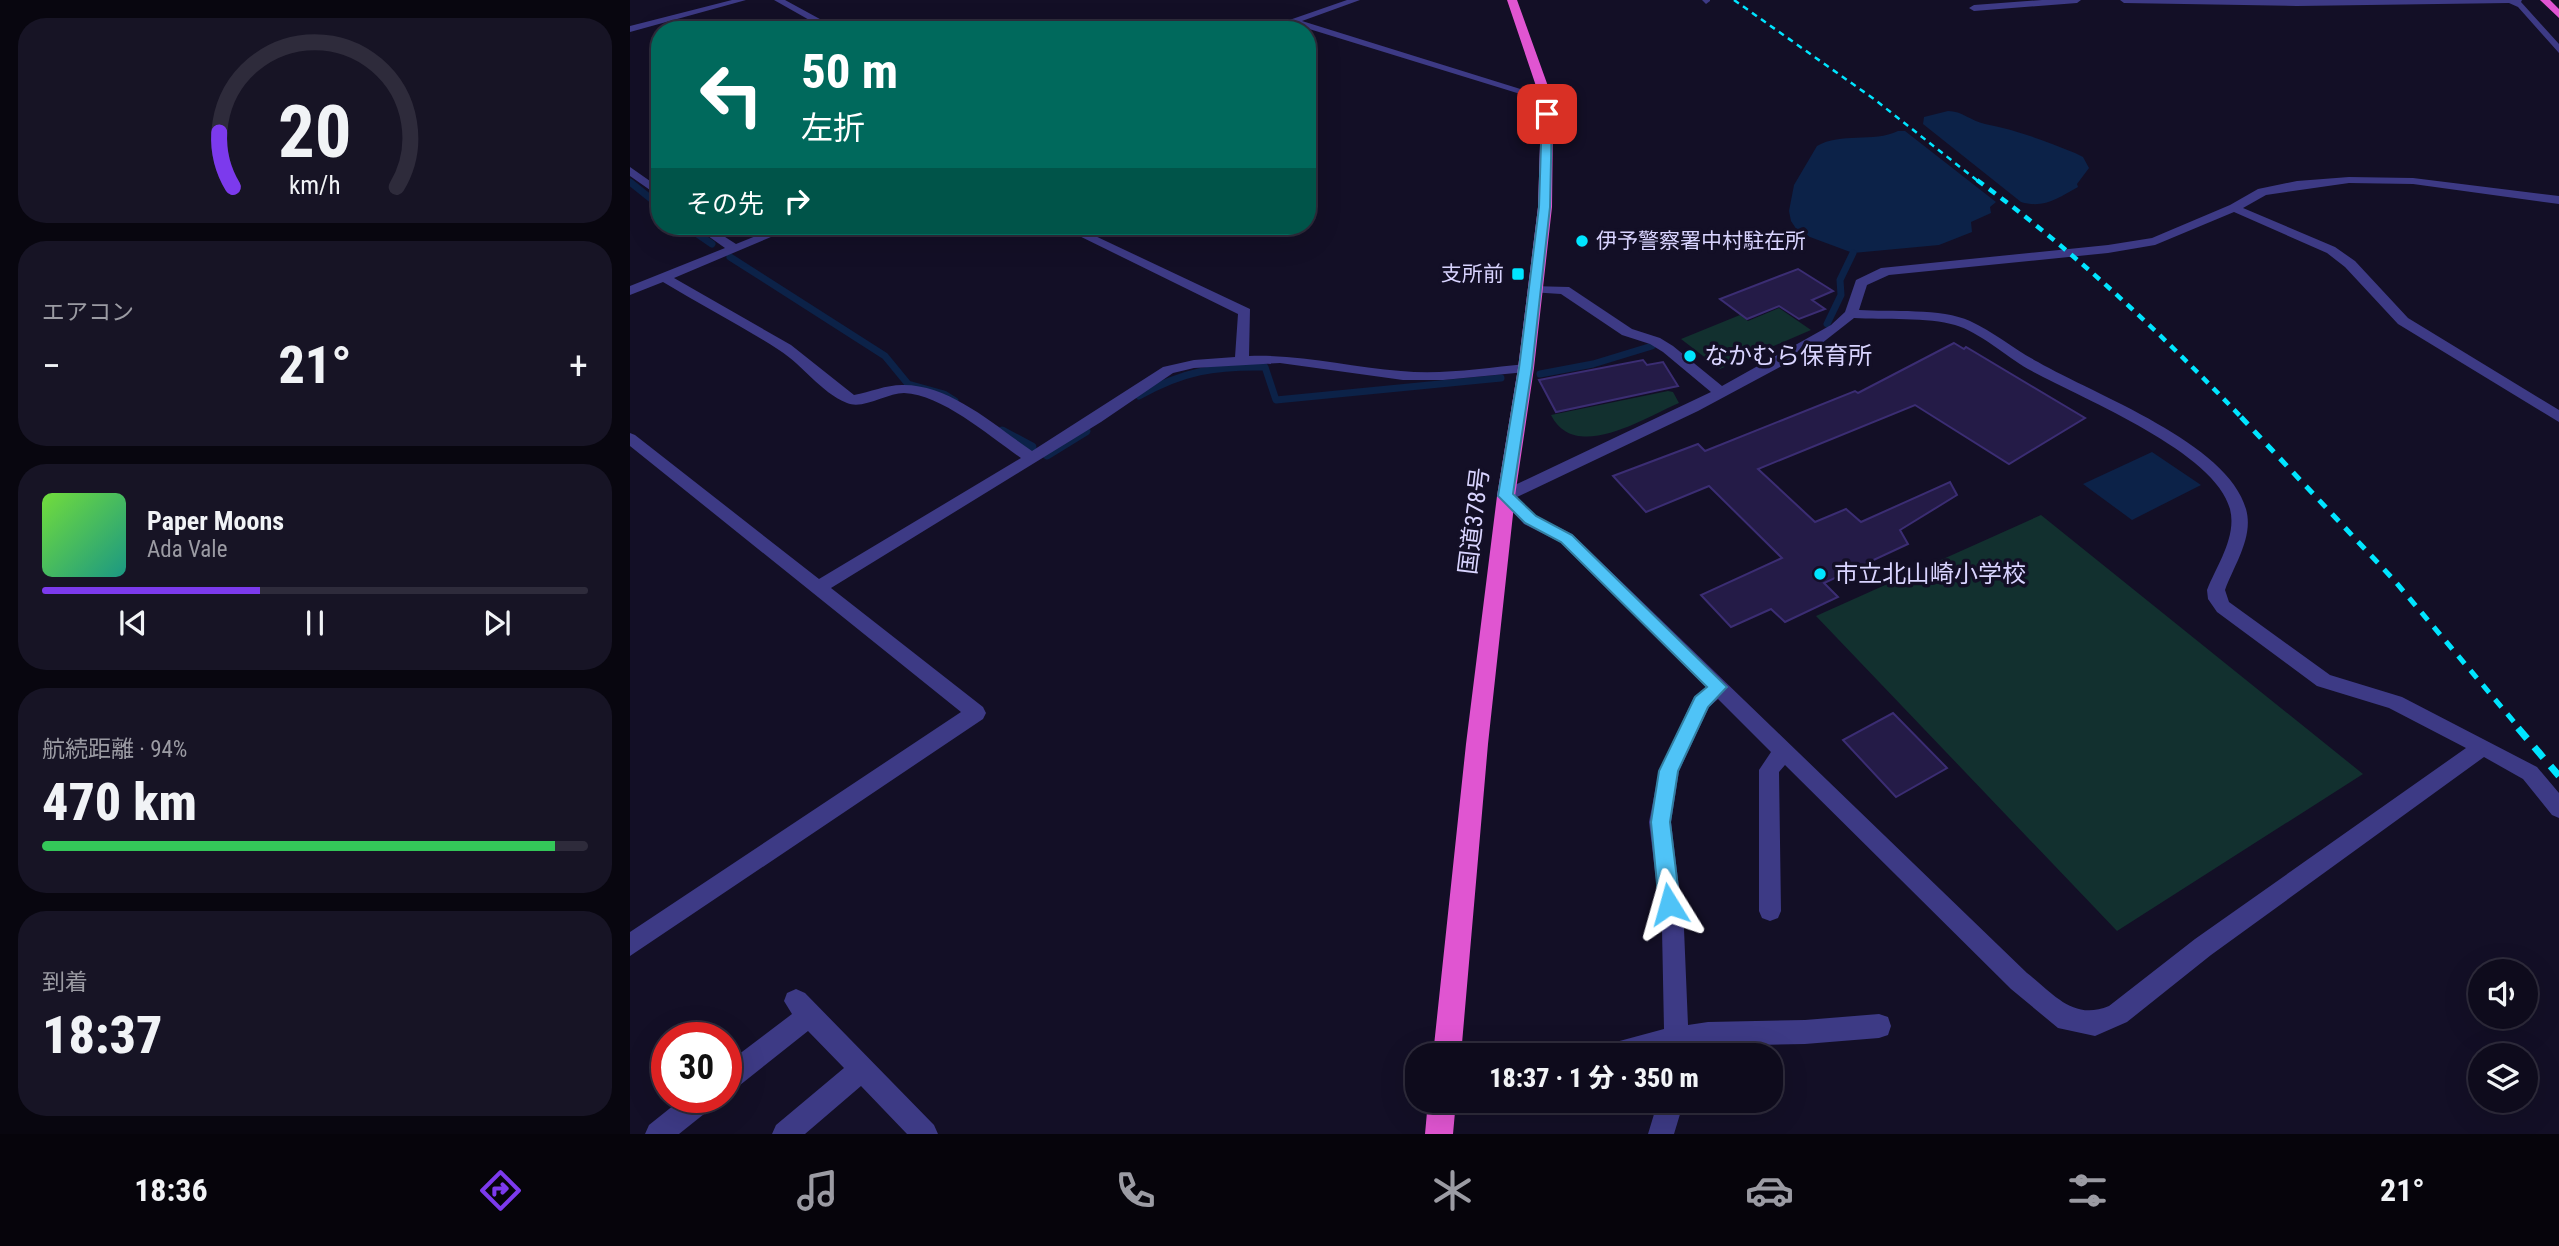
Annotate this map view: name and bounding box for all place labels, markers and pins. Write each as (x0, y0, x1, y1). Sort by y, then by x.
pin (1517, 84, 1577, 144)
place label: 伊予警察署中村駐在所 (1596, 229, 1806, 253)
marker: 伊予警察署中村駐在所 (1574, 233, 1590, 249)
place label: 支所前 (1441, 262, 1504, 286)
marker: 支所前 (1510, 266, 1526, 282)
place label: なかむら保育所 (1704, 342, 1872, 370)
marker: なかむら保育所 (1682, 348, 1698, 364)
place label: 市立北山崎小学校 (1834, 560, 2026, 588)
marker: 市立北山崎小学校 (1812, 566, 1828, 582)

